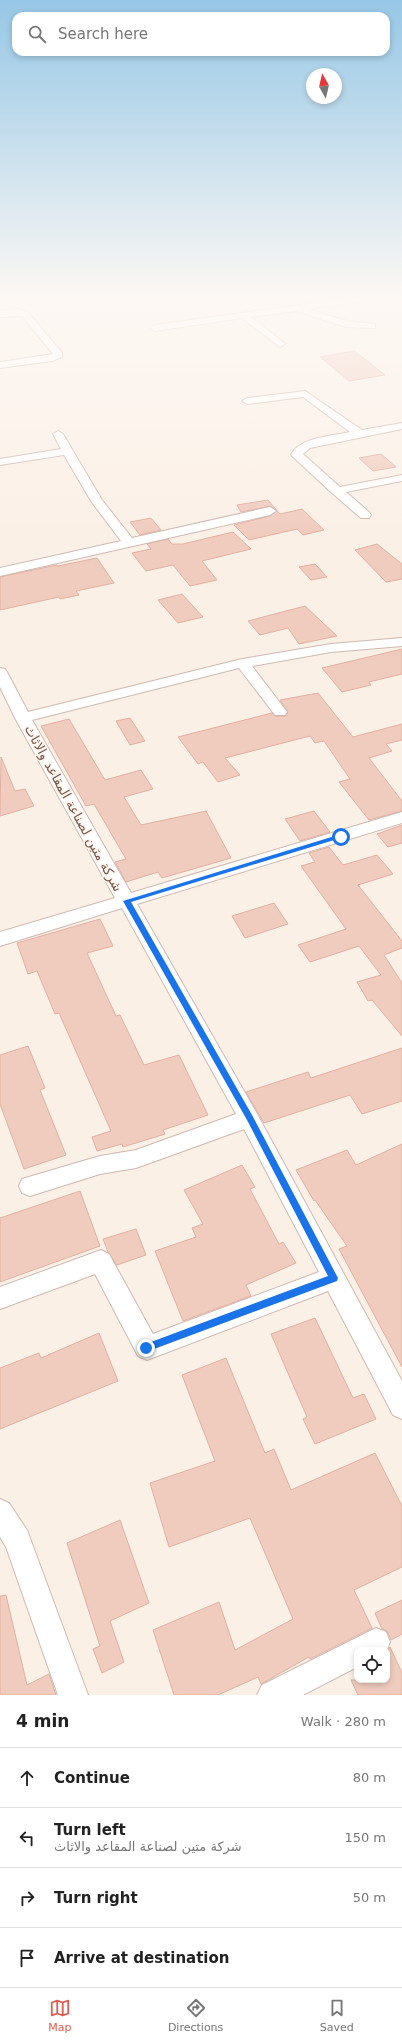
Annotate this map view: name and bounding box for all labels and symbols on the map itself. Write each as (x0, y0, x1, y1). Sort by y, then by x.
north arrow (306, 68, 342, 104)
street label: شركة متين لصناعة المقاعد والاثاث (21, 723, 126, 894)
route start (332, 828, 350, 846)
route end (137, 1339, 155, 1357)

